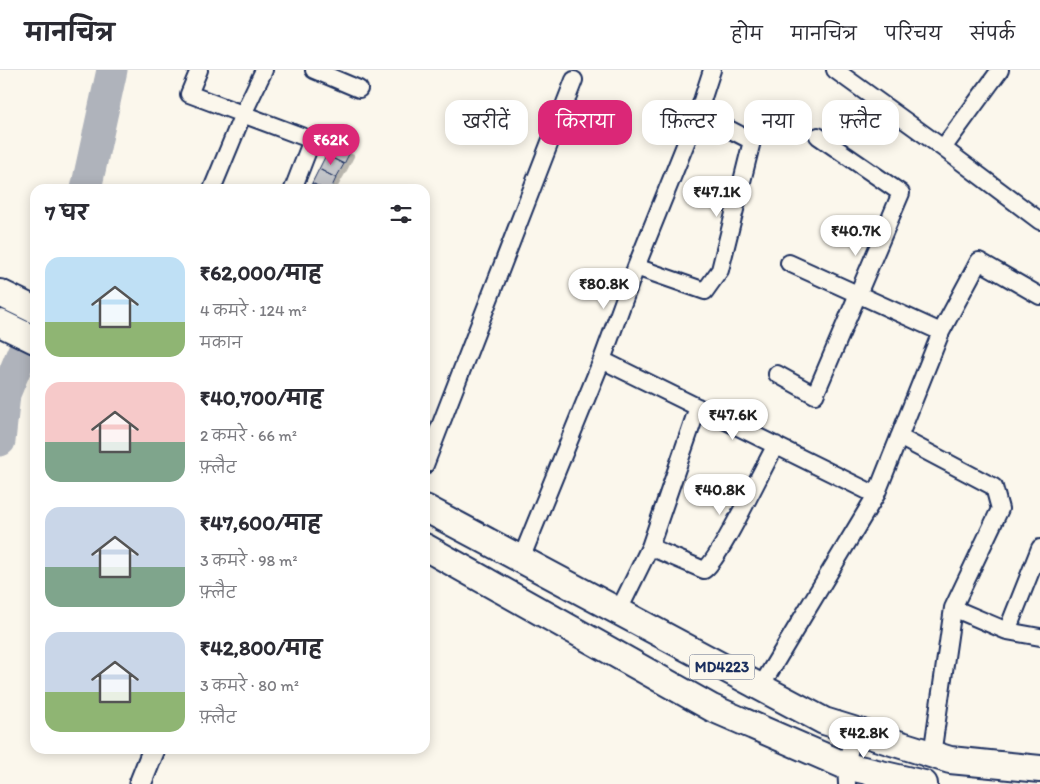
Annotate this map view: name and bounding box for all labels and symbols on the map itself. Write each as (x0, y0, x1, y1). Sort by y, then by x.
pin: ₹62K (301, 124, 361, 166)
pin: ₹47.1K (676, 176, 758, 218)
pin: ₹40.7K (815, 214, 897, 257)
pin: ₹80.8K (563, 268, 645, 310)
pin: ₹47.6K (692, 398, 774, 441)
pin: ₹40.8K (679, 474, 761, 516)
road number: MD4223 (690, 654, 754, 680)
pin: ₹42.8K (823, 716, 905, 759)

